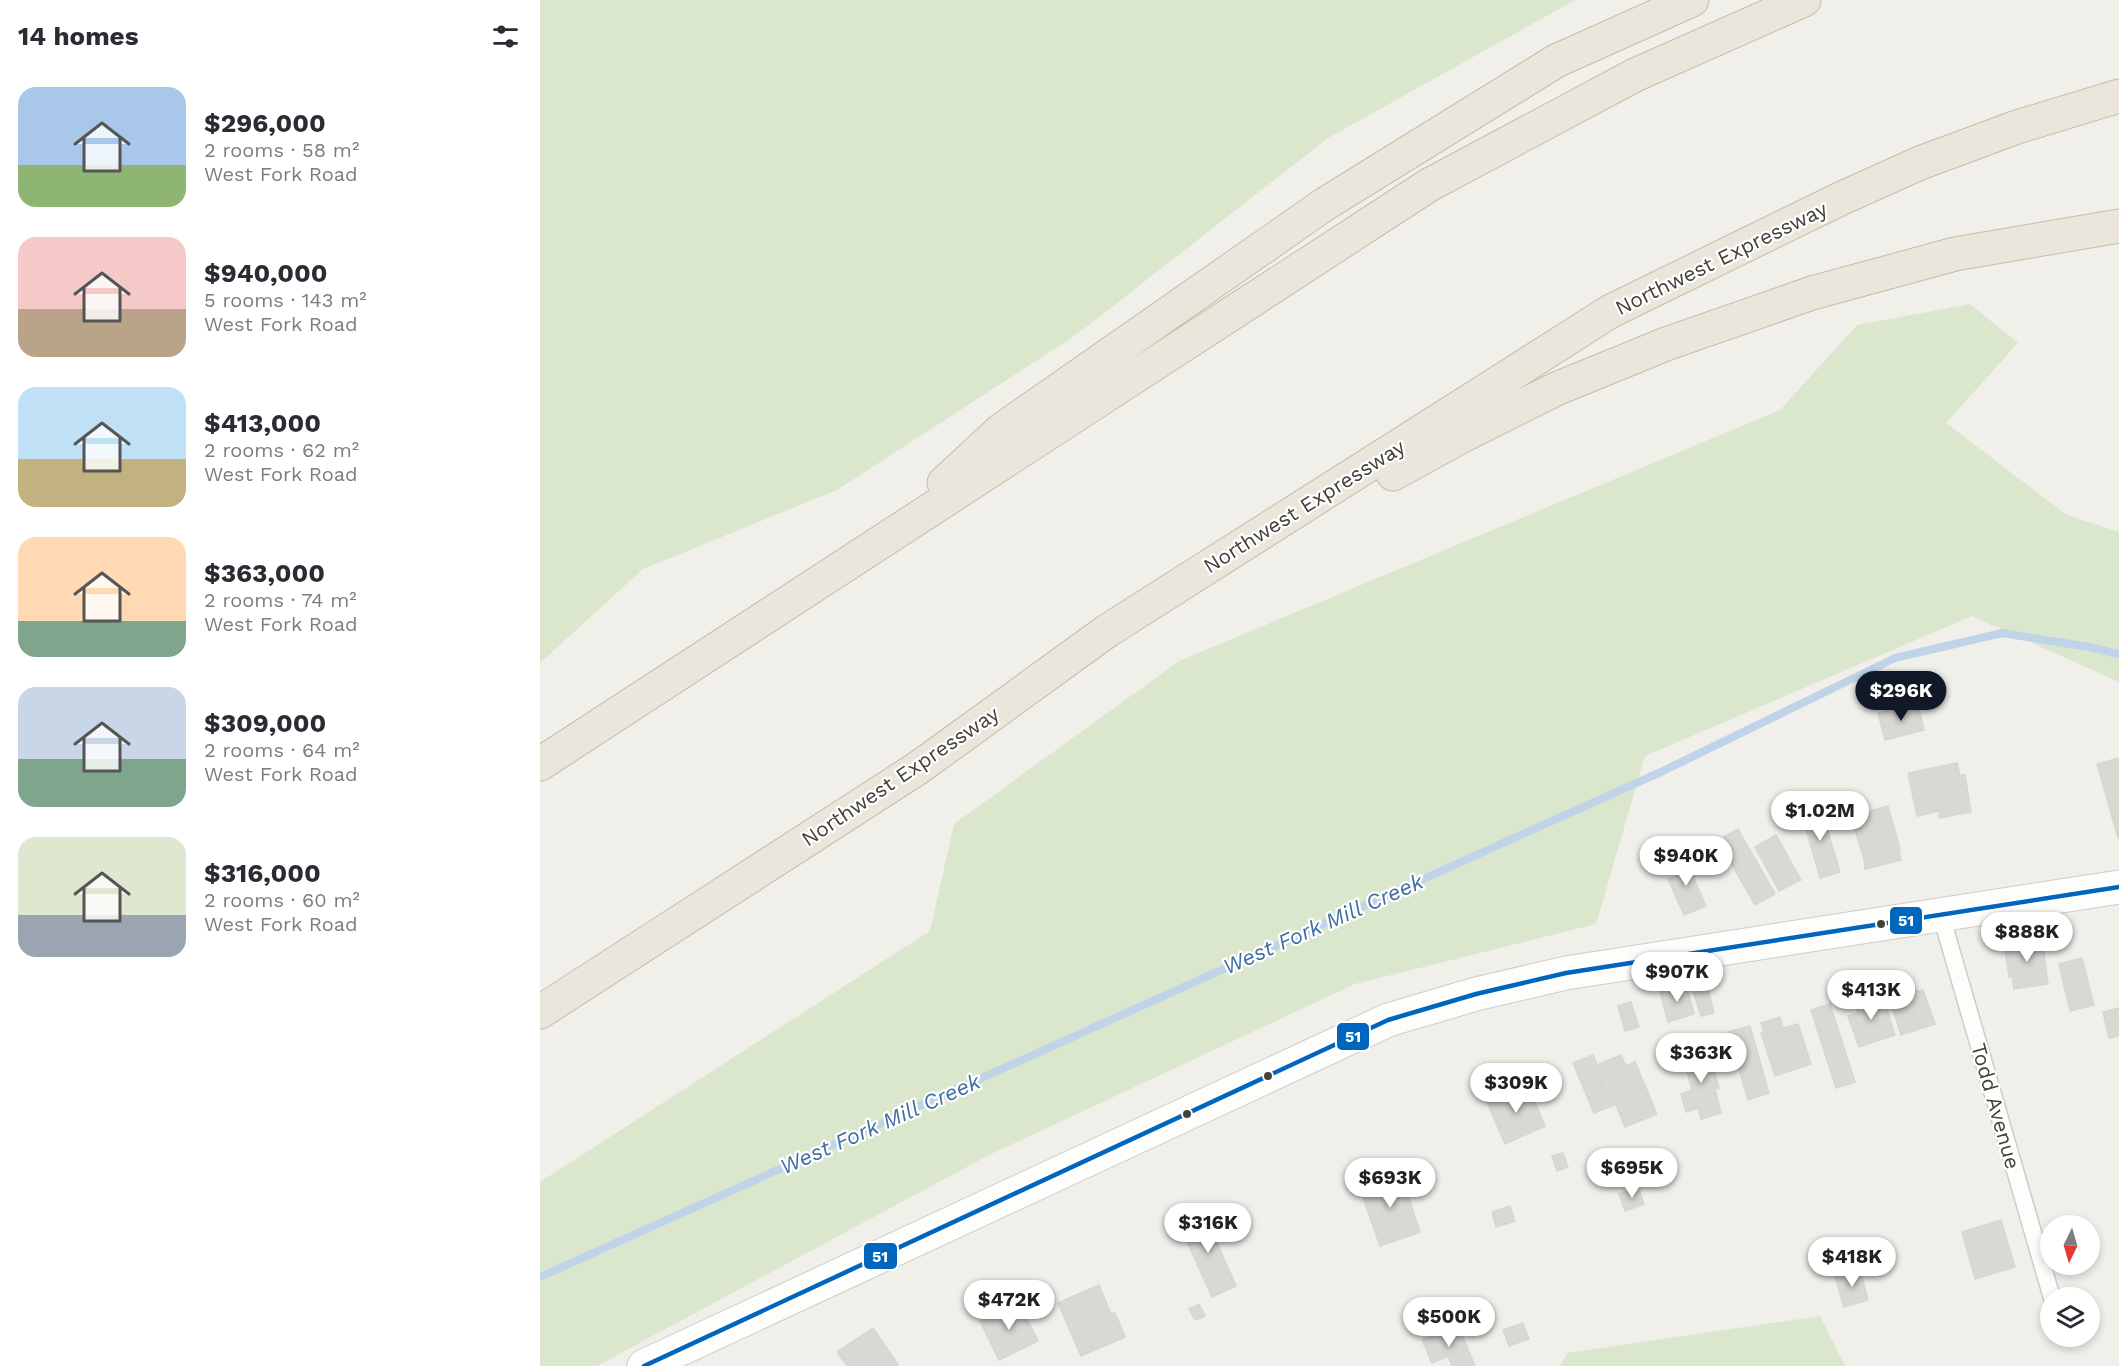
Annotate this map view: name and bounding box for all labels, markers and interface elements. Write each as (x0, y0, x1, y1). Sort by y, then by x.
icon: filters (489, 20, 522, 53)
text: 14 homes (18, 21, 139, 51)
text: $296,000 (204, 108, 326, 138)
icon: home (66, 111, 138, 183)
text: 2 rooms · 58 m² (204, 138, 359, 162)
text: West Fork Road (204, 162, 358, 186)
street label: Northwest Expressway (1611, 196, 1831, 320)
text: $940,000 (204, 258, 328, 288)
icon: home (66, 261, 138, 333)
text: 5 rooms · 143 m² (204, 288, 367, 312)
text: West Fork Road (204, 312, 358, 336)
text: $413,000 (204, 408, 321, 438)
icon: home (66, 411, 138, 483)
street label: Northwest Expressway (1199, 434, 1409, 578)
text: 2 rooms · 62 m² (204, 438, 359, 462)
text: West Fork Road (204, 462, 358, 486)
text: $363,000 (204, 558, 325, 588)
icon: home (66, 561, 138, 633)
text: 2 rooms · 74 m² (204, 588, 357, 612)
text: West Fork Road (204, 612, 358, 636)
pin: $296K (1859, 671, 1943, 722)
text: $296K (1869, 678, 1933, 702)
street label: Northwest Expressway (796, 700, 1004, 851)
text: $309,000 (204, 708, 326, 738)
icon: home (66, 711, 138, 783)
text: 2 rooms · 64 m² (204, 738, 360, 762)
text: West Fork Road (204, 762, 358, 786)
pin: $1.02M (1771, 791, 1869, 842)
text: $1.02M (1785, 798, 1855, 822)
pin: $940K (1644, 836, 1728, 887)
text: $940K (1654, 843, 1718, 867)
text: $316,000 (204, 858, 321, 888)
icon: home (66, 861, 138, 933)
water label: West Fork Mill Creek (1219, 868, 1428, 979)
text: 2 rooms · 60 m² (204, 888, 360, 912)
line badge: 51 (1889, 906, 1923, 935)
text: 51 (1898, 911, 1914, 930)
text: West Fork Road (204, 912, 358, 936)
pin: $888K (1985, 912, 2069, 963)
unlabelled marker (1875, 918, 1887, 930)
text: $888K (1995, 919, 2059, 943)
pin: $907K (1635, 952, 1719, 1003)
text: $907K (1645, 959, 1709, 983)
pin: $413K (1829, 970, 1913, 1021)
text: $413K (1841, 977, 1901, 1001)
line badge: 51 (1336, 1022, 1370, 1051)
text: 51 (1345, 1027, 1361, 1046)
pin: $363K (1659, 1033, 1743, 1084)
text: $363K (1670, 1040, 1732, 1064)
street label: Todd Avenue (1966, 1040, 2026, 1172)
pin: $309K (1474, 1063, 1558, 1114)
water label: West Fork Mill Creek (776, 1068, 985, 1179)
unlabelled marker (1262, 1070, 1274, 1082)
text: $309K (1484, 1070, 1548, 1094)
unlabelled marker (1181, 1108, 1193, 1120)
pin: $695K (1590, 1148, 1674, 1199)
text: $695K (1601, 1155, 1663, 1179)
pin: $693K (1348, 1158, 1432, 1209)
text: $693K (1358, 1165, 1422, 1189)
pin: $316K (1166, 1203, 1250, 1254)
text: $316K (1178, 1210, 1238, 1234)
north arrow (2040, 1215, 2100, 1275)
map controls (2040, 1215, 2100, 1347)
pin: $418K (1810, 1237, 1894, 1288)
line badge: 51 (863, 1242, 898, 1270)
text: $418K (1822, 1244, 1882, 1268)
text: 51 (872, 1247, 888, 1266)
pin: $472K (967, 1280, 1051, 1331)
text: $472K (978, 1287, 1040, 1311)
button: layers (2040, 1287, 2100, 1347)
pin: $500K (1407, 1297, 1491, 1348)
text: $500K (1417, 1304, 1481, 1328)

